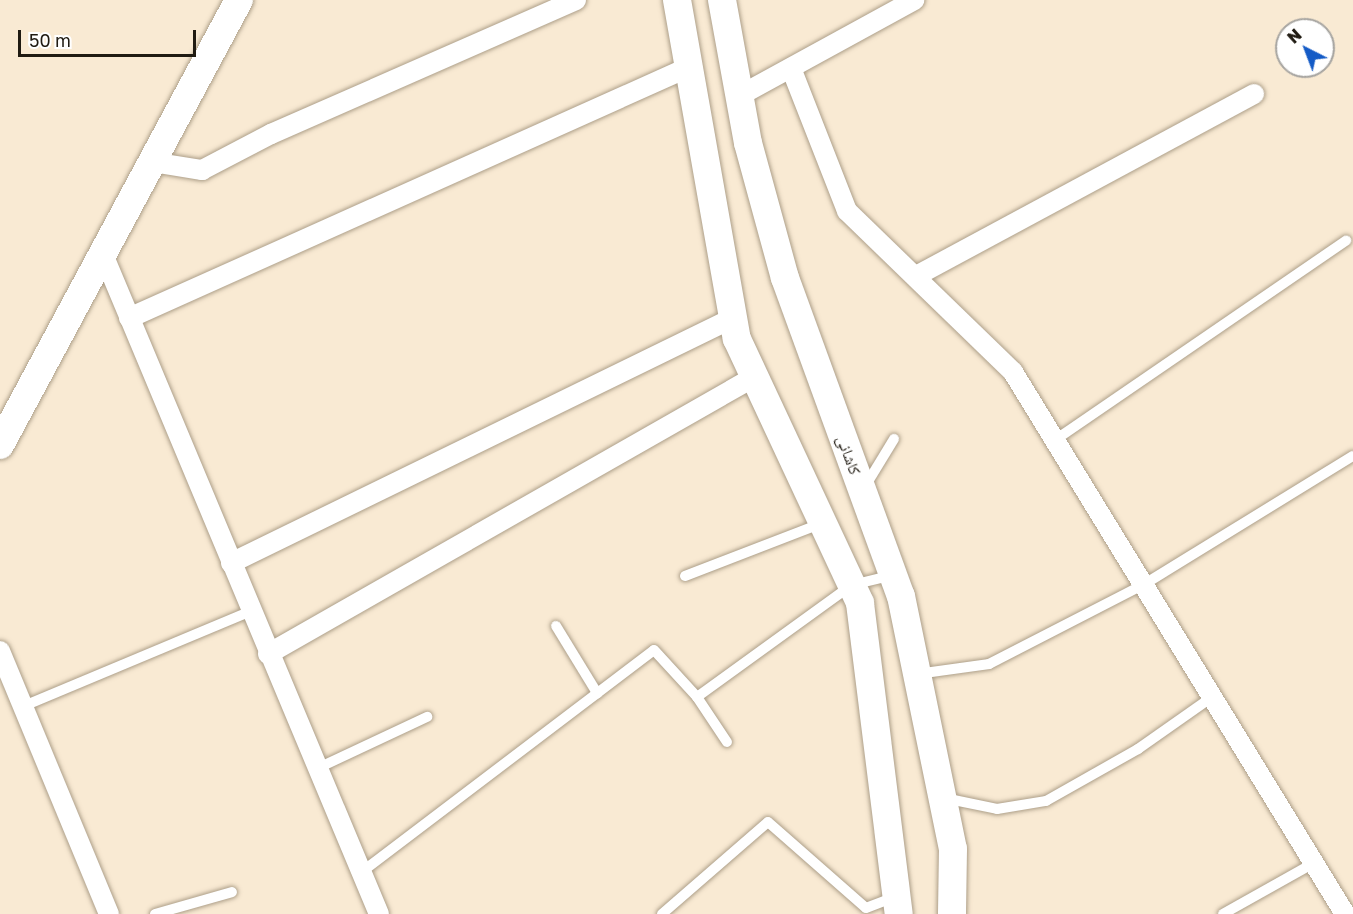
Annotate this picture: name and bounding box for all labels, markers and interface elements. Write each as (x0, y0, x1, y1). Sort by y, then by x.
scale bar (21, 18, 200, 56)
north arrow (1275, 18, 1335, 78)
text: N (1283, 25, 1306, 48)
text: 50 m (29, 29, 71, 51)
street label: کاشانی (833, 433, 865, 477)

